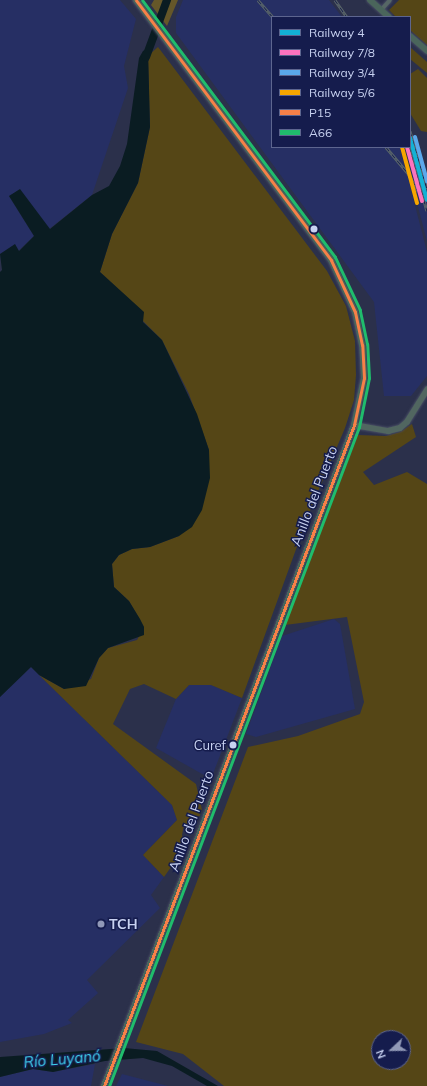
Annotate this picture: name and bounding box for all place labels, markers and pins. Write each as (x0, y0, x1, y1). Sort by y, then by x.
unlabelled marker (309, 224, 319, 234)
place label: Curef (194, 737, 226, 753)
marker: Curef (228, 740, 238, 750)
place label: TCH (109, 916, 137, 932)
marker: TCH (96, 919, 106, 929)

